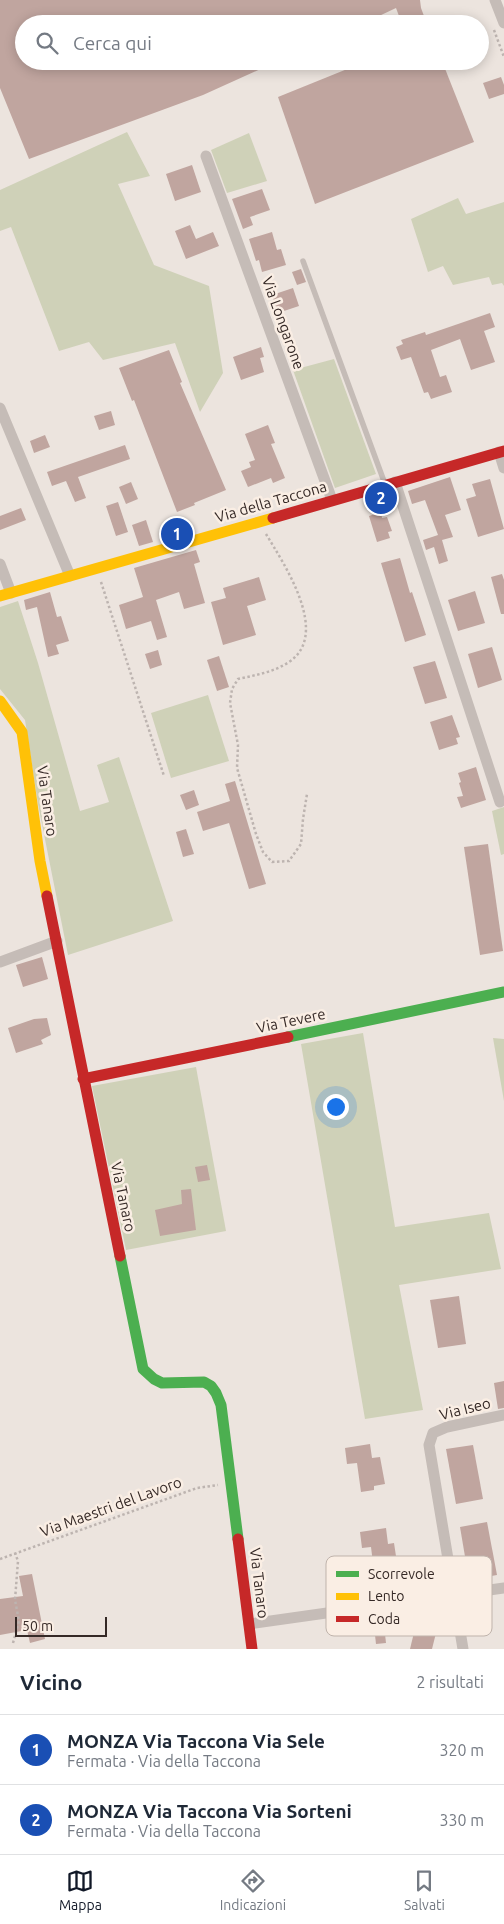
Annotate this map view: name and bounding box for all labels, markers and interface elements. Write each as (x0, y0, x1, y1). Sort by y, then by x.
search box (15, 15, 489, 70)
icon: search (33, 29, 61, 57)
text: Cerca qui (73, 32, 152, 54)
street label: Via Longarone (259, 274, 308, 372)
street label: Via della Taccona (213, 477, 329, 526)
pin: 2 (365, 479, 397, 517)
pin: 1 (161, 515, 193, 553)
street label: Via Tanaro (34, 765, 61, 837)
street label: Via Tevere (255, 1005, 327, 1036)
your location (323, 1094, 349, 1120)
street label: Via Tanaro (108, 1160, 139, 1233)
street label: Via Iseo (437, 1394, 492, 1423)
street label: Via Maestri del Lavoro (38, 1473, 184, 1540)
street label: Via Tanaro (247, 1547, 272, 1619)
legend (326, 1556, 492, 1636)
text: Scorrevole (368, 1566, 435, 1582)
text: Lento (368, 1588, 405, 1604)
text: Coda (368, 1611, 400, 1627)
scale bar (15, 1614, 108, 1637)
text: 50 m (22, 1618, 53, 1634)
text: Vicino (20, 1670, 82, 1694)
text: 2 risultati (416, 1673, 484, 1691)
text: MONZA Via Taccona Via Sele (67, 1730, 325, 1752)
text: 1 (31, 1741, 41, 1759)
text: 320 m (439, 1741, 484, 1759)
text: Fermata · Via della Taccona (67, 1752, 261, 1770)
text: MONZA Via Taccona Via Sorteni (67, 1800, 352, 1822)
text: 2 (31, 1811, 41, 1829)
text: 330 m (439, 1811, 484, 1829)
text: Fermata · Via della Taccona (67, 1822, 261, 1840)
tab: Mappa (59, 1867, 102, 1913)
tab: Indicazioni (220, 1867, 286, 1913)
tab: Salvati (404, 1867, 445, 1913)

